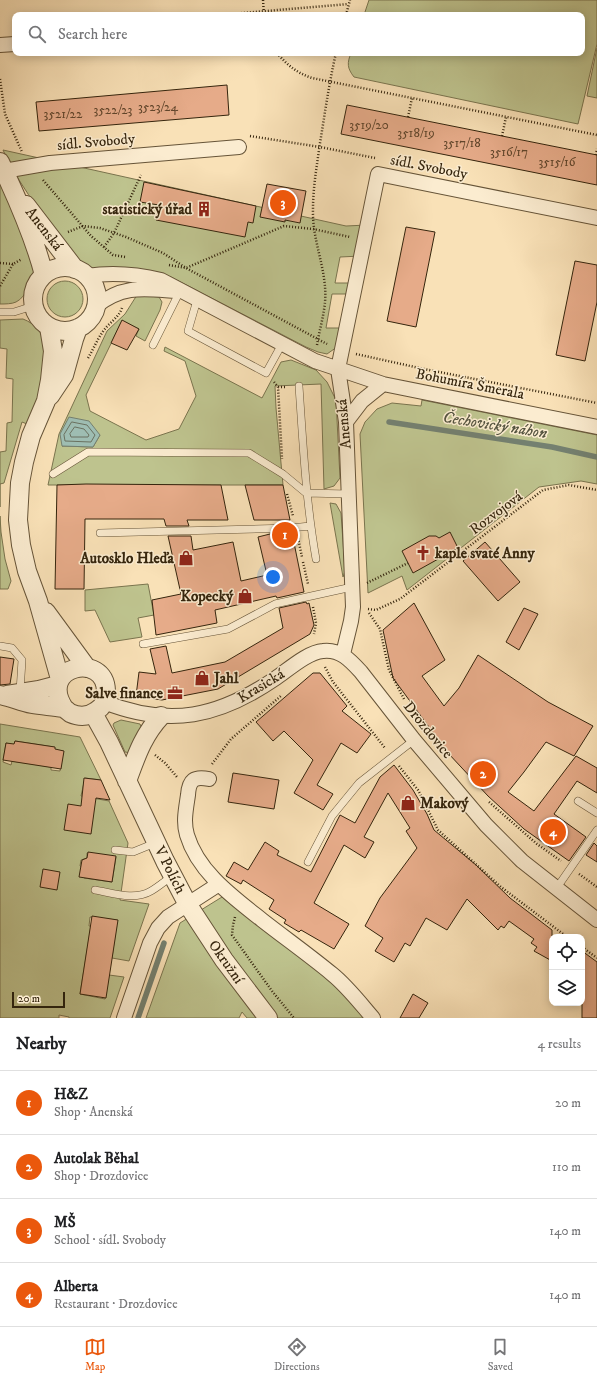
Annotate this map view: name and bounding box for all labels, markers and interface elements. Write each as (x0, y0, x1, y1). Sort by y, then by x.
search box (12, 12, 585, 56)
icon: search (26, 23, 48, 45)
text: Search here (58, 25, 127, 44)
house number: 3523/24 (138, 99, 178, 115)
house number: 3522/23 (94, 102, 133, 118)
house number: 3521/22 (44, 106, 83, 122)
house number: 3519/20 (349, 117, 389, 133)
house number: 3518/19 (397, 125, 435, 141)
street label: sídl. Svobody (56, 129, 137, 155)
house number: 3517/18 (443, 135, 481, 151)
house number: 3516/17 (490, 144, 528, 160)
street label: sídl. Svobody (389, 150, 470, 184)
house number: 3515/16 (538, 154, 577, 170)
pin: 3 (270, 188, 296, 218)
place label: statistický úřad (103, 200, 193, 219)
building icon: statistický úřad (195, 200, 213, 218)
street label: Anenská (21, 203, 67, 255)
street label: Bohumíra Šmerala (414, 363, 527, 404)
street label: Anenská (332, 398, 356, 450)
water label: Čechovický náhon (441, 407, 549, 443)
street label: Rozvojová (466, 487, 527, 539)
pin: 1 (272, 520, 298, 550)
church icon: kaple svaté Anny (414, 544, 432, 562)
place label: kaple svaté Anny (434, 544, 535, 563)
place label: Autosklo Hleďa (79, 549, 175, 568)
shop icon: Autosklo Hleďa (177, 549, 195, 567)
your location (263, 567, 283, 587)
place label: Kopecký (181, 587, 234, 606)
shop icon: Kopecký (236, 587, 254, 605)
street label: Krasická (234, 664, 289, 707)
shop icon: Jahl (193, 669, 211, 687)
place label: Jahl (212, 669, 239, 688)
place label: Salve finance (85, 684, 164, 703)
office icon: Salve finance (166, 684, 184, 702)
street label: Drozdovice (399, 697, 457, 763)
pin: 2 (470, 759, 496, 789)
shop icon: Makový (399, 794, 417, 812)
place label: Makový (420, 794, 469, 813)
pin: 4 (540, 817, 566, 847)
street label: V Polích (149, 842, 190, 897)
map controls (549, 934, 585, 1006)
button: locate (549, 934, 585, 970)
street label: Okružní (204, 936, 248, 988)
button: layers (549, 970, 585, 1006)
scale bar (12, 990, 65, 1009)
text: 20 m (18, 992, 40, 1006)
text: Nearby (16, 1033, 66, 1055)
text: 4 results (538, 1036, 581, 1052)
text: H&Z (54, 1085, 88, 1104)
text: 1 (27, 1095, 31, 1111)
text: 20 m (555, 1095, 581, 1111)
text: Shop · Anenská (54, 1104, 133, 1120)
text: Autolak Běhal (54, 1149, 139, 1168)
text: 2 (26, 1159, 32, 1175)
text: 110 m (552, 1159, 581, 1175)
text: Shop · Drozdovice (54, 1168, 149, 1184)
text: MŠ (54, 1213, 76, 1232)
text: 3 (27, 1223, 31, 1239)
text: 140 m (549, 1223, 581, 1239)
text: School · sídl. Svobody (54, 1232, 166, 1248)
text: Alberta (54, 1277, 98, 1296)
text: 4 (25, 1287, 33, 1303)
text: 140 m (549, 1287, 581, 1303)
text: Restaurant · Drozdovice (54, 1296, 178, 1312)
tab: Map (84, 1336, 106, 1374)
tab: Directions (274, 1336, 320, 1374)
tab: Saved (488, 1336, 513, 1374)

